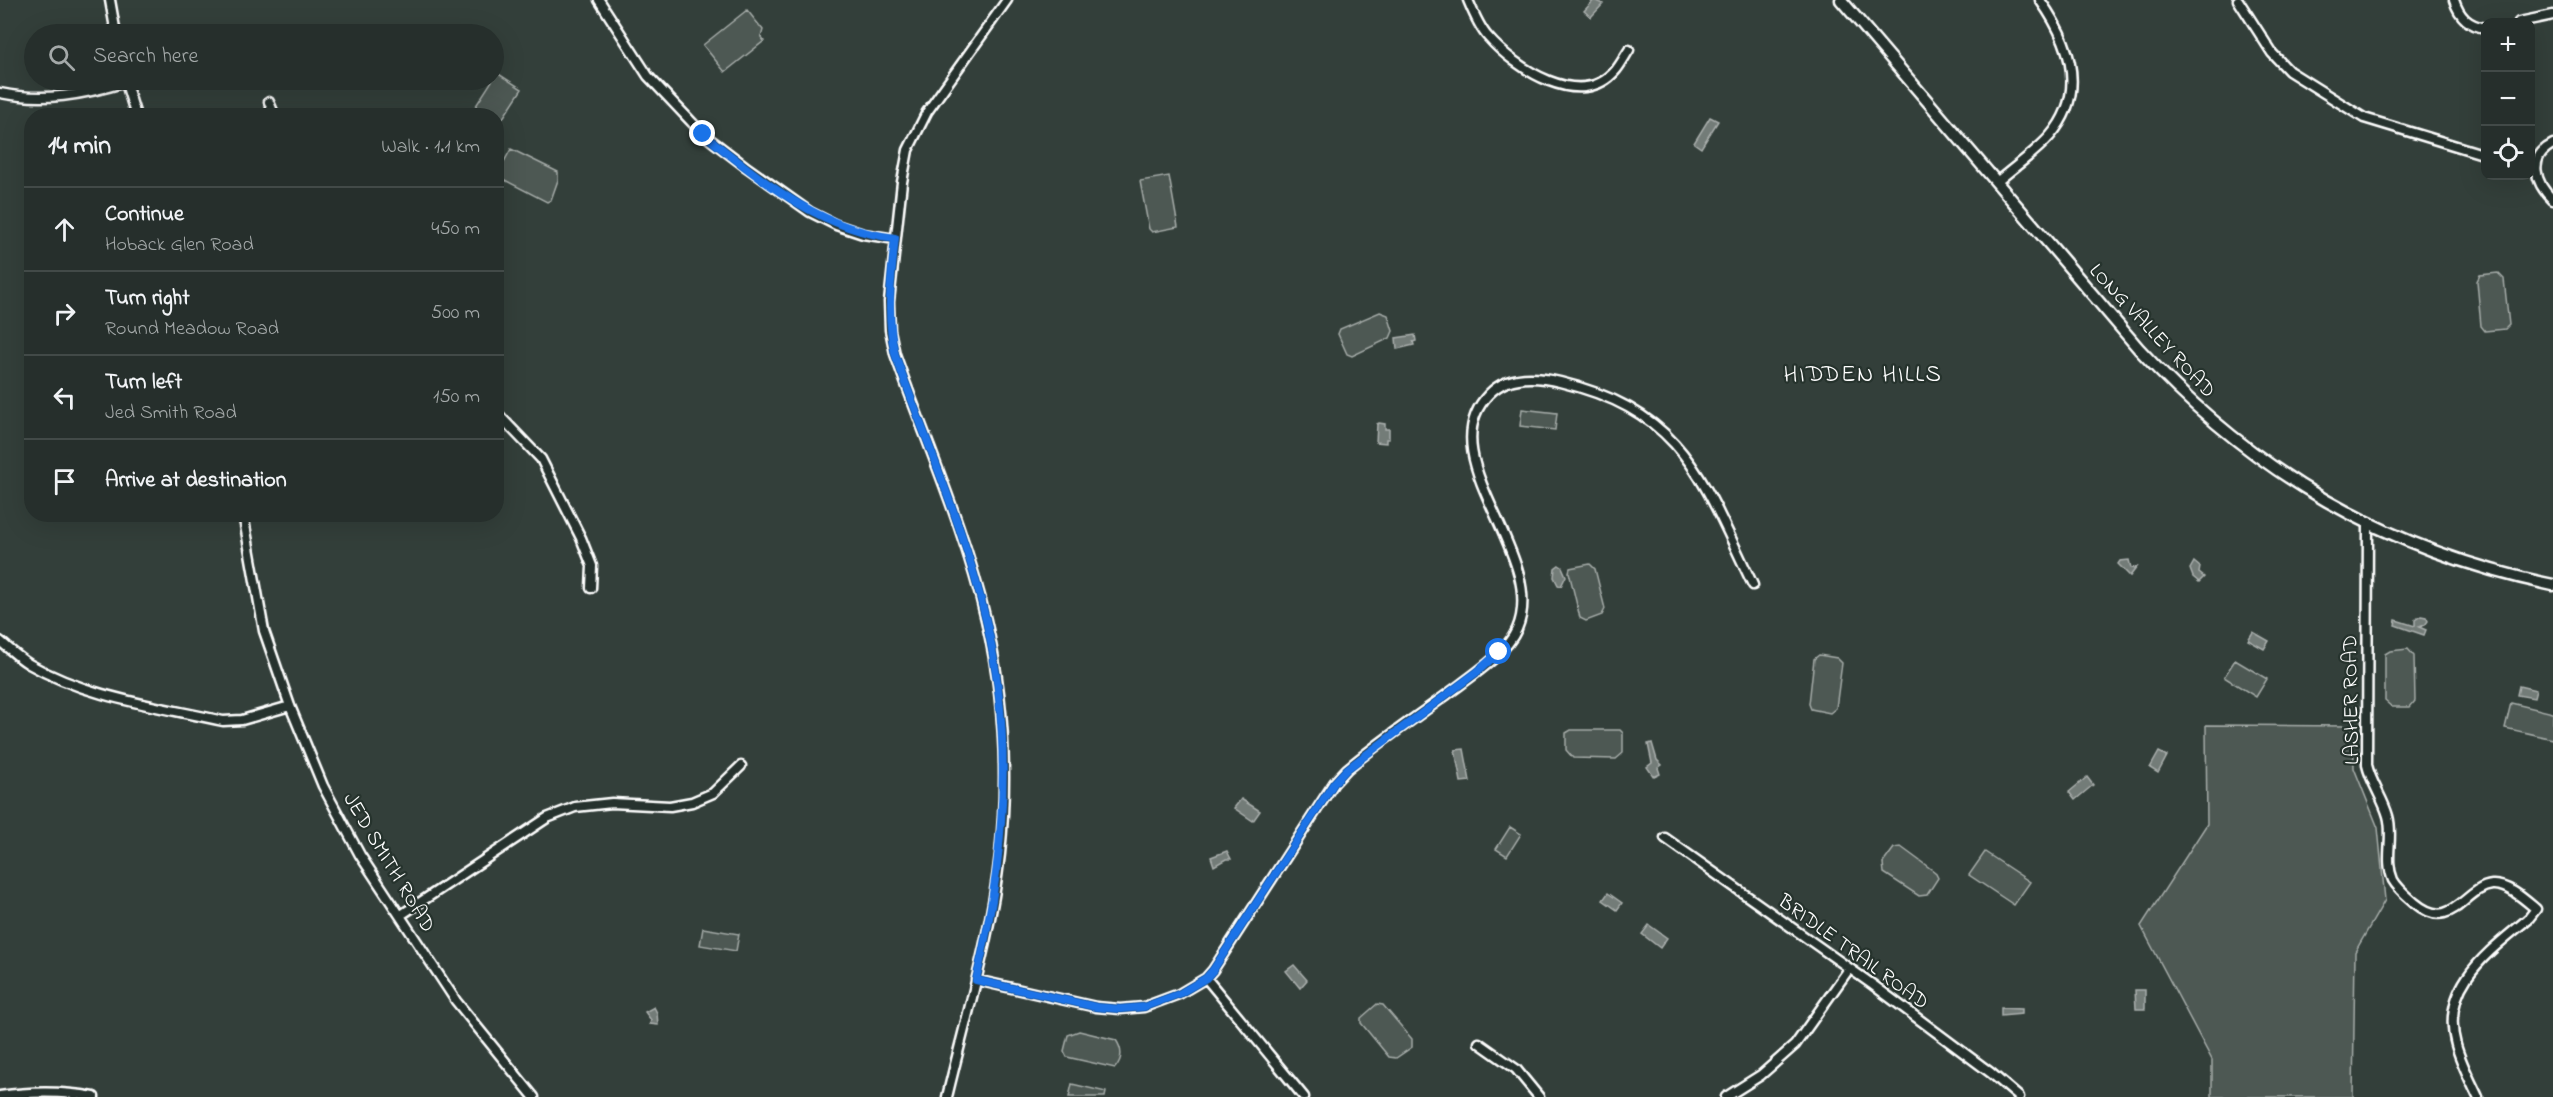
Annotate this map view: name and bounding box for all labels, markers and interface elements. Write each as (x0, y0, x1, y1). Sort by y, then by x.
map controls (2481, 18, 2535, 180)
button: + (2481, 18, 2535, 72)
search box (24, 24, 504, 90)
icon: search (45, 41, 78, 74)
text: Search here (93, 41, 198, 73)
button: − (2481, 72, 2535, 126)
route end (689, 120, 715, 146)
button: locate (2481, 126, 2535, 180)
text: 14 min (48, 128, 111, 166)
text: Walk · 1.1 km (381, 133, 480, 162)
text: Continue (105, 199, 184, 231)
icon: ahead (48, 213, 81, 246)
text: 450 m (431, 215, 480, 244)
text: Hoback Glen Road (105, 231, 254, 260)
street label: LONG VALLEY ROAD (2081, 257, 2222, 405)
text: Turn right (105, 283, 190, 315)
icon: right (48, 297, 81, 330)
text: 500 m (431, 299, 480, 328)
text: Round Meadow Road (105, 315, 279, 344)
district label: HIDDEN HILLS (1784, 358, 1942, 393)
text: Turn left (105, 367, 182, 399)
icon: left (48, 381, 81, 414)
text: 150 m (433, 383, 480, 412)
text: Jed Smith Road (105, 399, 237, 428)
icon: arrive (48, 465, 81, 498)
text: Arrive at destination (105, 465, 287, 497)
street label: LASHER ROAD (2336, 635, 2368, 765)
route start (1485, 638, 1511, 664)
street label: JED SMITH ROAD (335, 787, 442, 939)
street label: BRIDLE TRAIL ROAD (1770, 887, 1935, 1018)

